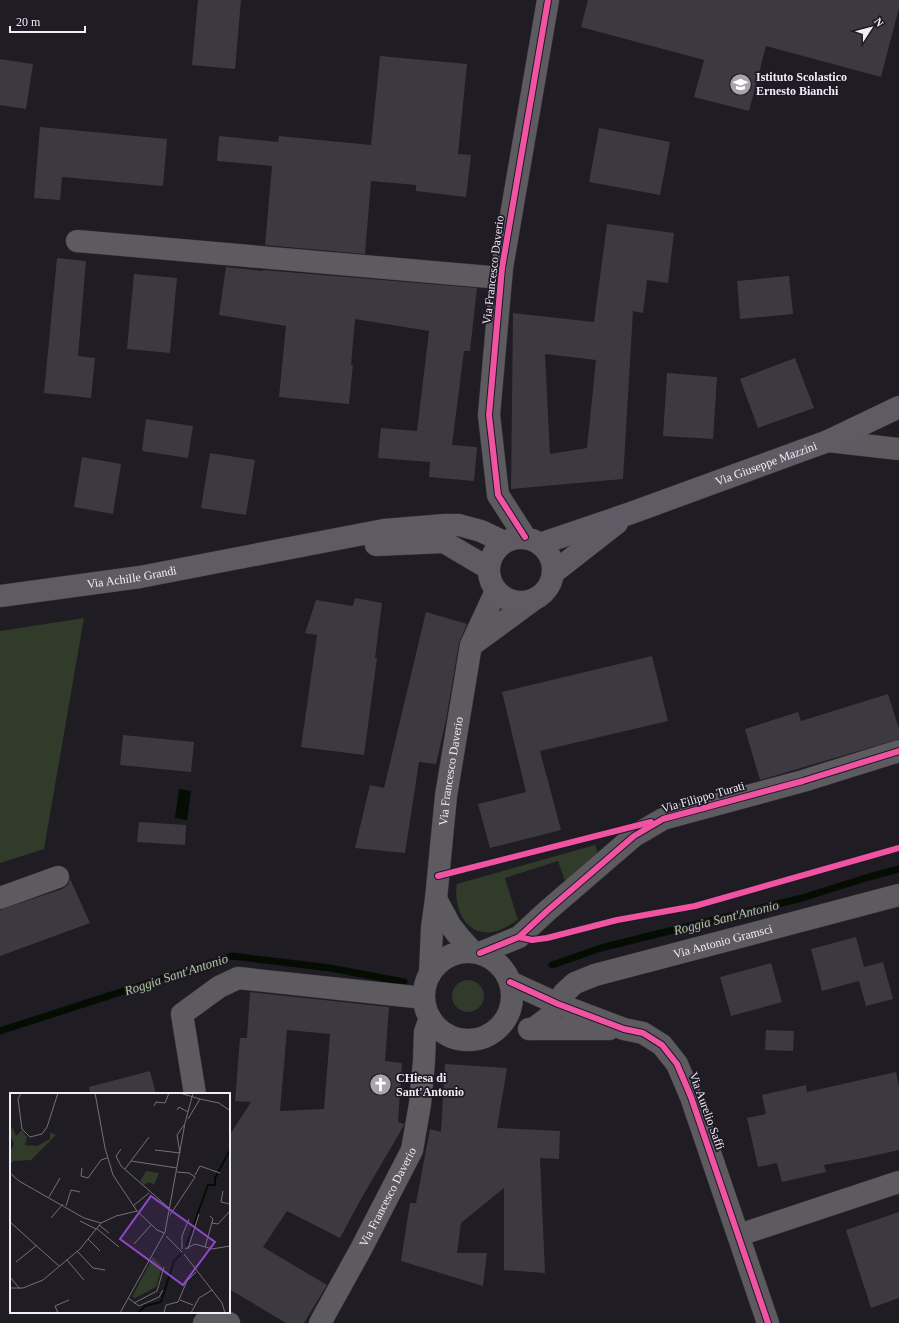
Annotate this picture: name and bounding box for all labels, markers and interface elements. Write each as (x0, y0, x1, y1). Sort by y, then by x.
scale bar (10, 8, 85, 34)
north arrow (851, 8, 891, 48)
text: 20 m (16, 15, 41, 29)
text: N (872, 15, 886, 29)
place label: Istituto Scolastico Ernesto Bianchi (756, 70, 847, 98)
school or university icon: Istituto Scolastico Ernesto Bianchi (727, 71, 753, 97)
street label: Via Francesco Daverio (479, 215, 507, 325)
street label: Via Giuseppe Mazzini (713, 438, 820, 489)
street label: Via Achille Grandi (86, 563, 178, 591)
street label: Via Francesco Daverio (436, 716, 466, 826)
street label: Via Filippo Turati (660, 778, 747, 816)
water label: Roggia Sant'Antonio (671, 897, 781, 938)
street label: Via Antonio Gramsci (672, 921, 775, 961)
water label: Roggia Sant'Antonio (122, 951, 230, 999)
street label: Via Aurelio Saffi (686, 1070, 728, 1152)
place label: CHiesa di Sant'Antonio (396, 1071, 464, 1099)
church icon: CHiesa di Sant'Antonio (367, 1072, 393, 1098)
inset map (10, 1093, 230, 1313)
street label: Via Francesco Daverio (356, 1145, 419, 1249)

